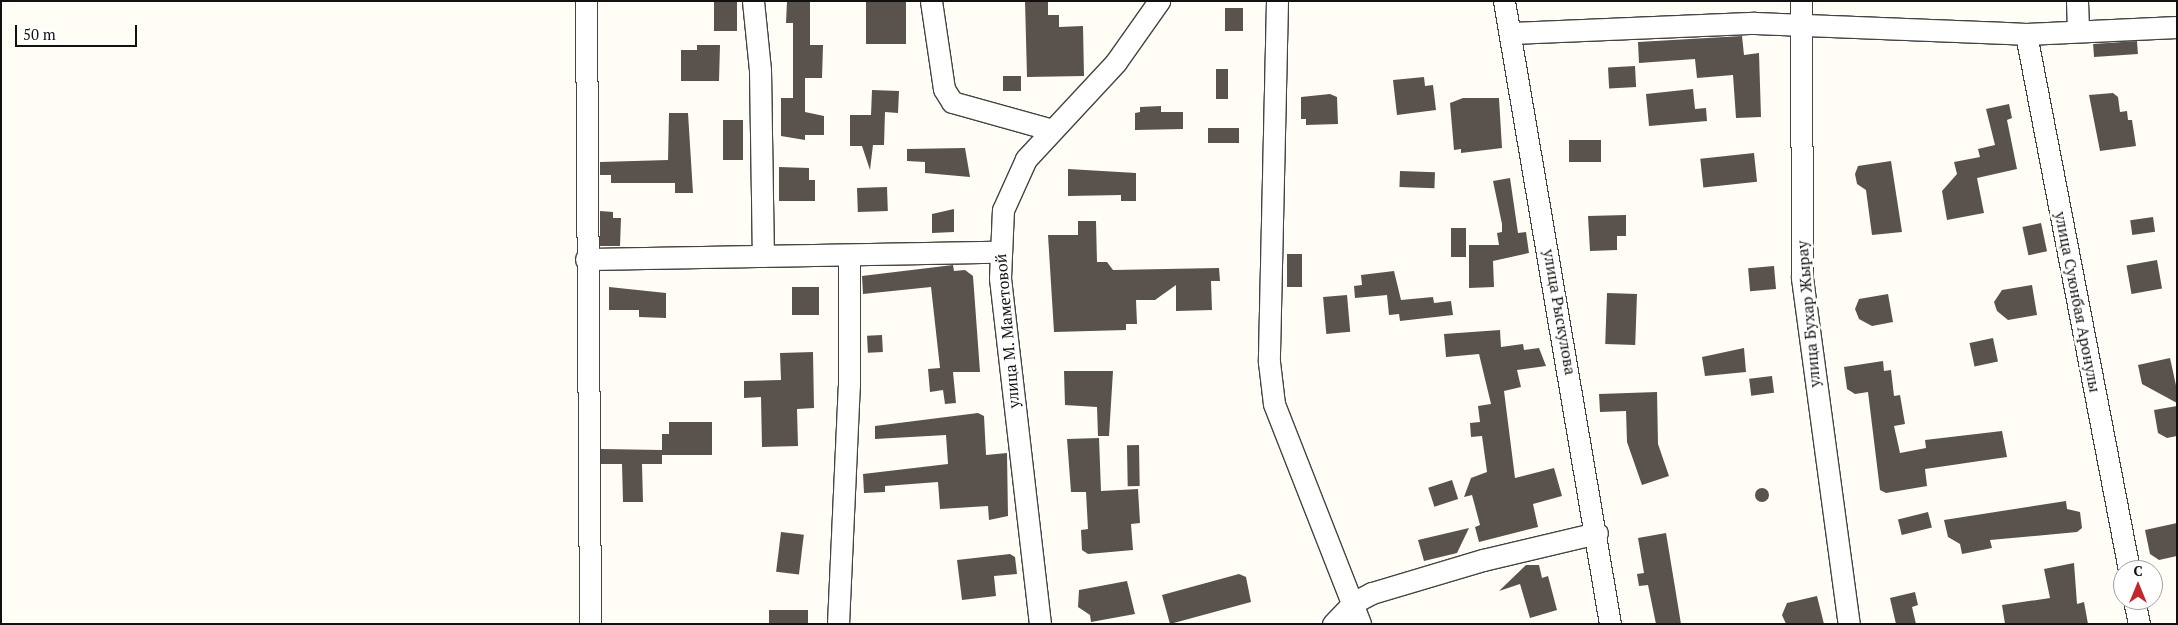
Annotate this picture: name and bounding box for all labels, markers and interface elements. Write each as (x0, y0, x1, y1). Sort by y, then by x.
scale bar (18, 15, 140, 47)
text: 50 m (23, 24, 56, 44)
street label: улица Суюнбая Аронулы (2051, 210, 2105, 394)
street label: улица Бухар Жырау (1792, 240, 1824, 388)
street label: улица Рыскулова (1539, 248, 1581, 376)
street label: улица М. Маметовой (991, 253, 1023, 409)
north arrow (2113, 560, 2163, 610)
text: С (2133, 561, 2143, 580)

